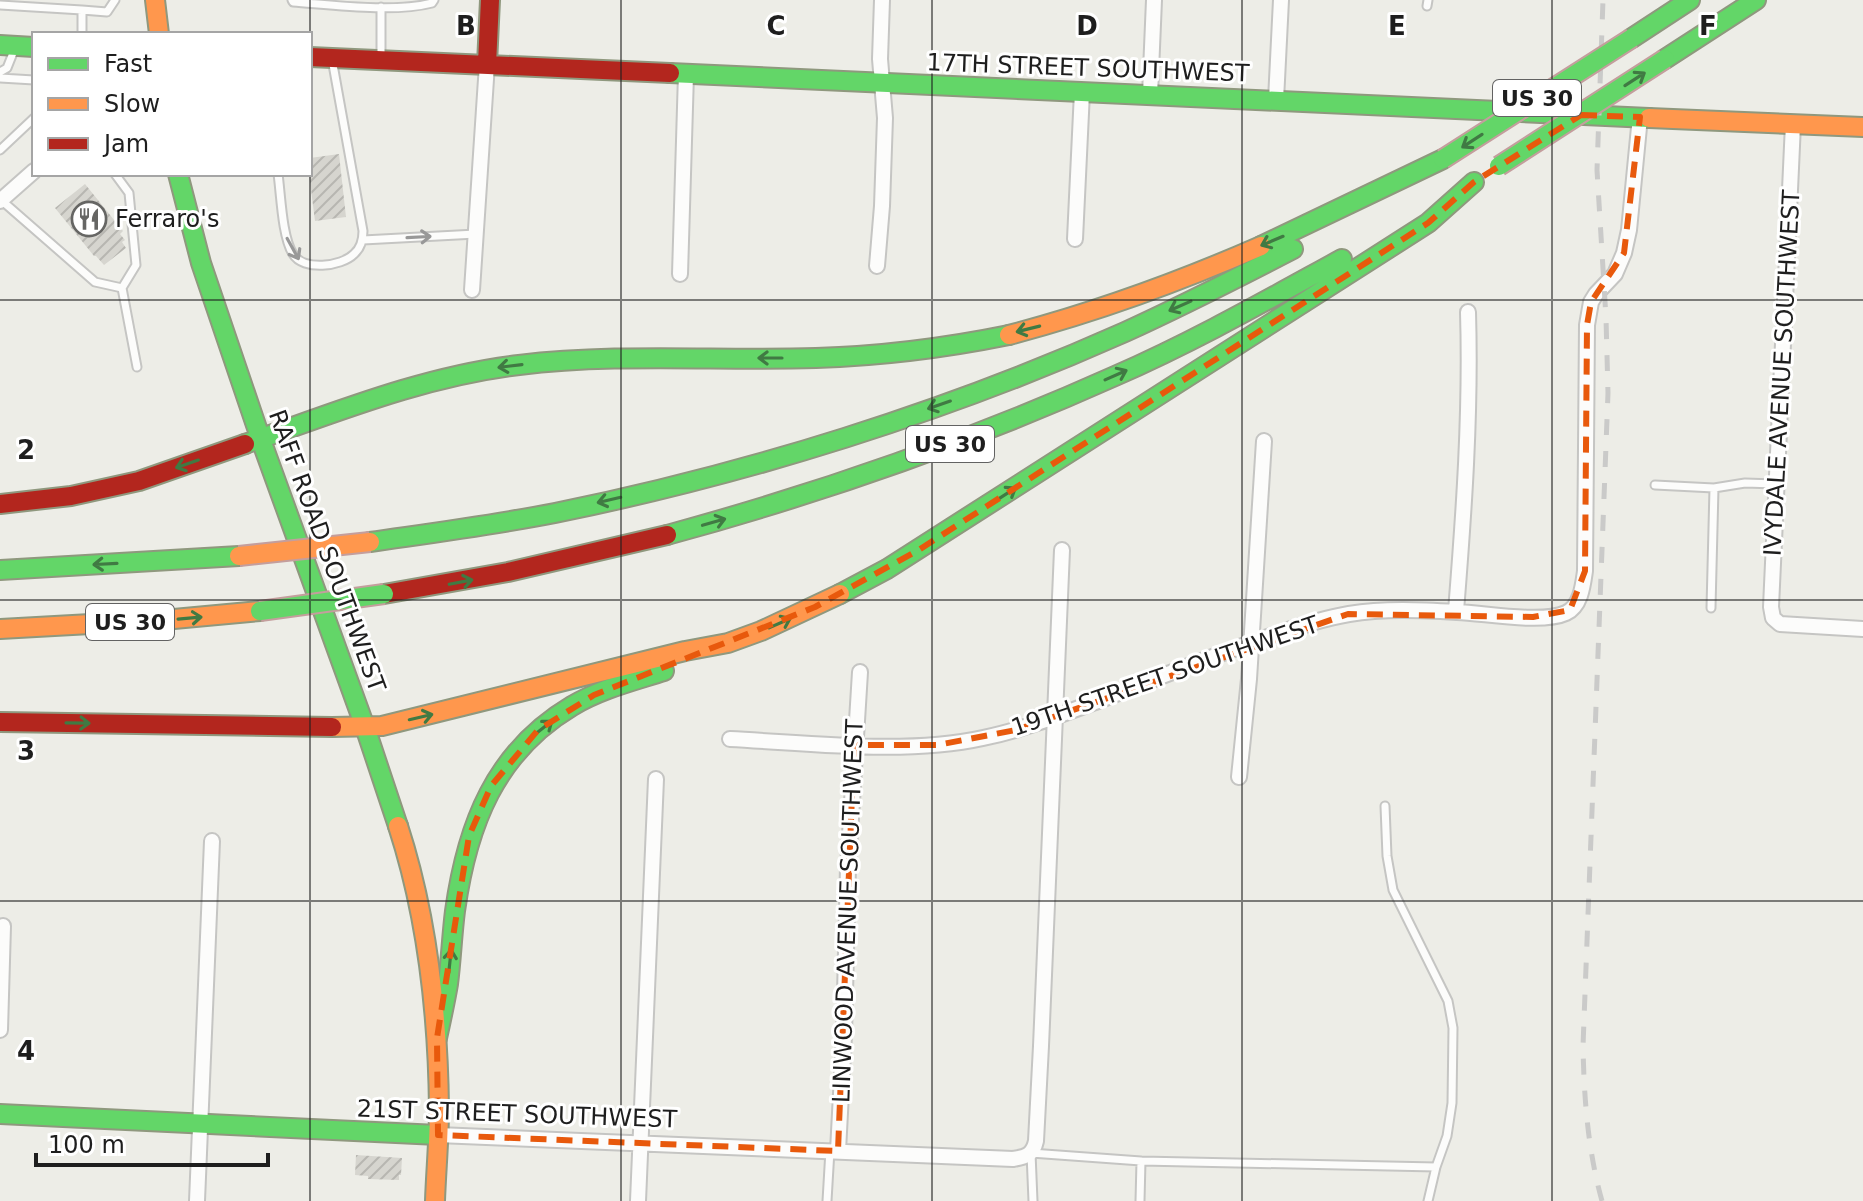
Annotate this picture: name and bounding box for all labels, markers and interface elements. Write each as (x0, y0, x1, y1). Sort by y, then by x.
text: B (456, 11, 476, 41)
text: C (766, 11, 786, 41)
text: D (1076, 11, 1098, 41)
text: E (1388, 11, 1406, 41)
text: F (1699, 11, 1717, 41)
legend (32, 32, 312, 176)
street label: 17TH STREET SOUTHWEST (926, 48, 1250, 88)
text: Fast (104, 50, 152, 78)
one-way arrow (1623, 70, 1646, 86)
road number: US 30 (1493, 80, 1581, 116)
text: Slow (104, 90, 160, 118)
text: Jam (102, 130, 149, 158)
one-way arrow (1461, 132, 1483, 149)
street label: IVYDALE AVENUE SOUTHWEST (1758, 189, 1806, 557)
restaurant icon: Ferraro's (70, 200, 108, 238)
place label: Ferraro's (115, 205, 219, 233)
one-way arrow (405, 229, 432, 244)
one-way arrow (1260, 234, 1285, 249)
one-way arrow (286, 237, 302, 260)
one-way arrow (1168, 300, 1193, 315)
one-way arrow (1015, 323, 1041, 338)
one-way arrow (757, 350, 784, 366)
one-way arrow (498, 359, 524, 374)
one-way arrow (1103, 366, 1127, 381)
one-way arrow (927, 398, 952, 413)
street label: RAFF ROAD SOUTHWEST (263, 406, 391, 696)
road number: US 30 (906, 426, 994, 462)
text: 2 (17, 435, 35, 465)
one-way arrow (175, 458, 200, 473)
one-way arrow (994, 486, 1017, 502)
one-way arrow (597, 494, 622, 509)
one-way arrow (701, 514, 727, 529)
one-way arrow (92, 557, 119, 572)
one-way arrow (448, 573, 474, 588)
road number: US 30 (86, 604, 174, 640)
one-way arrow (176, 610, 203, 625)
street label: 19TH STREET SOUTHWEST (1008, 610, 1323, 742)
one-way arrow (767, 614, 792, 629)
one-way arrow (408, 709, 433, 724)
one-way arrow (64, 715, 91, 731)
street label: LINWOOD AVENUE SOUTHWEST (827, 718, 869, 1103)
one-way arrow (532, 719, 553, 736)
text: 3 (17, 736, 35, 766)
one-way arrow (443, 948, 458, 975)
text: 4 (17, 1036, 35, 1066)
street label: 21ST STREET SOUTHWEST (356, 1094, 678, 1134)
scale bar (36, 1117, 268, 1167)
text: 100 m (48, 1131, 125, 1159)

